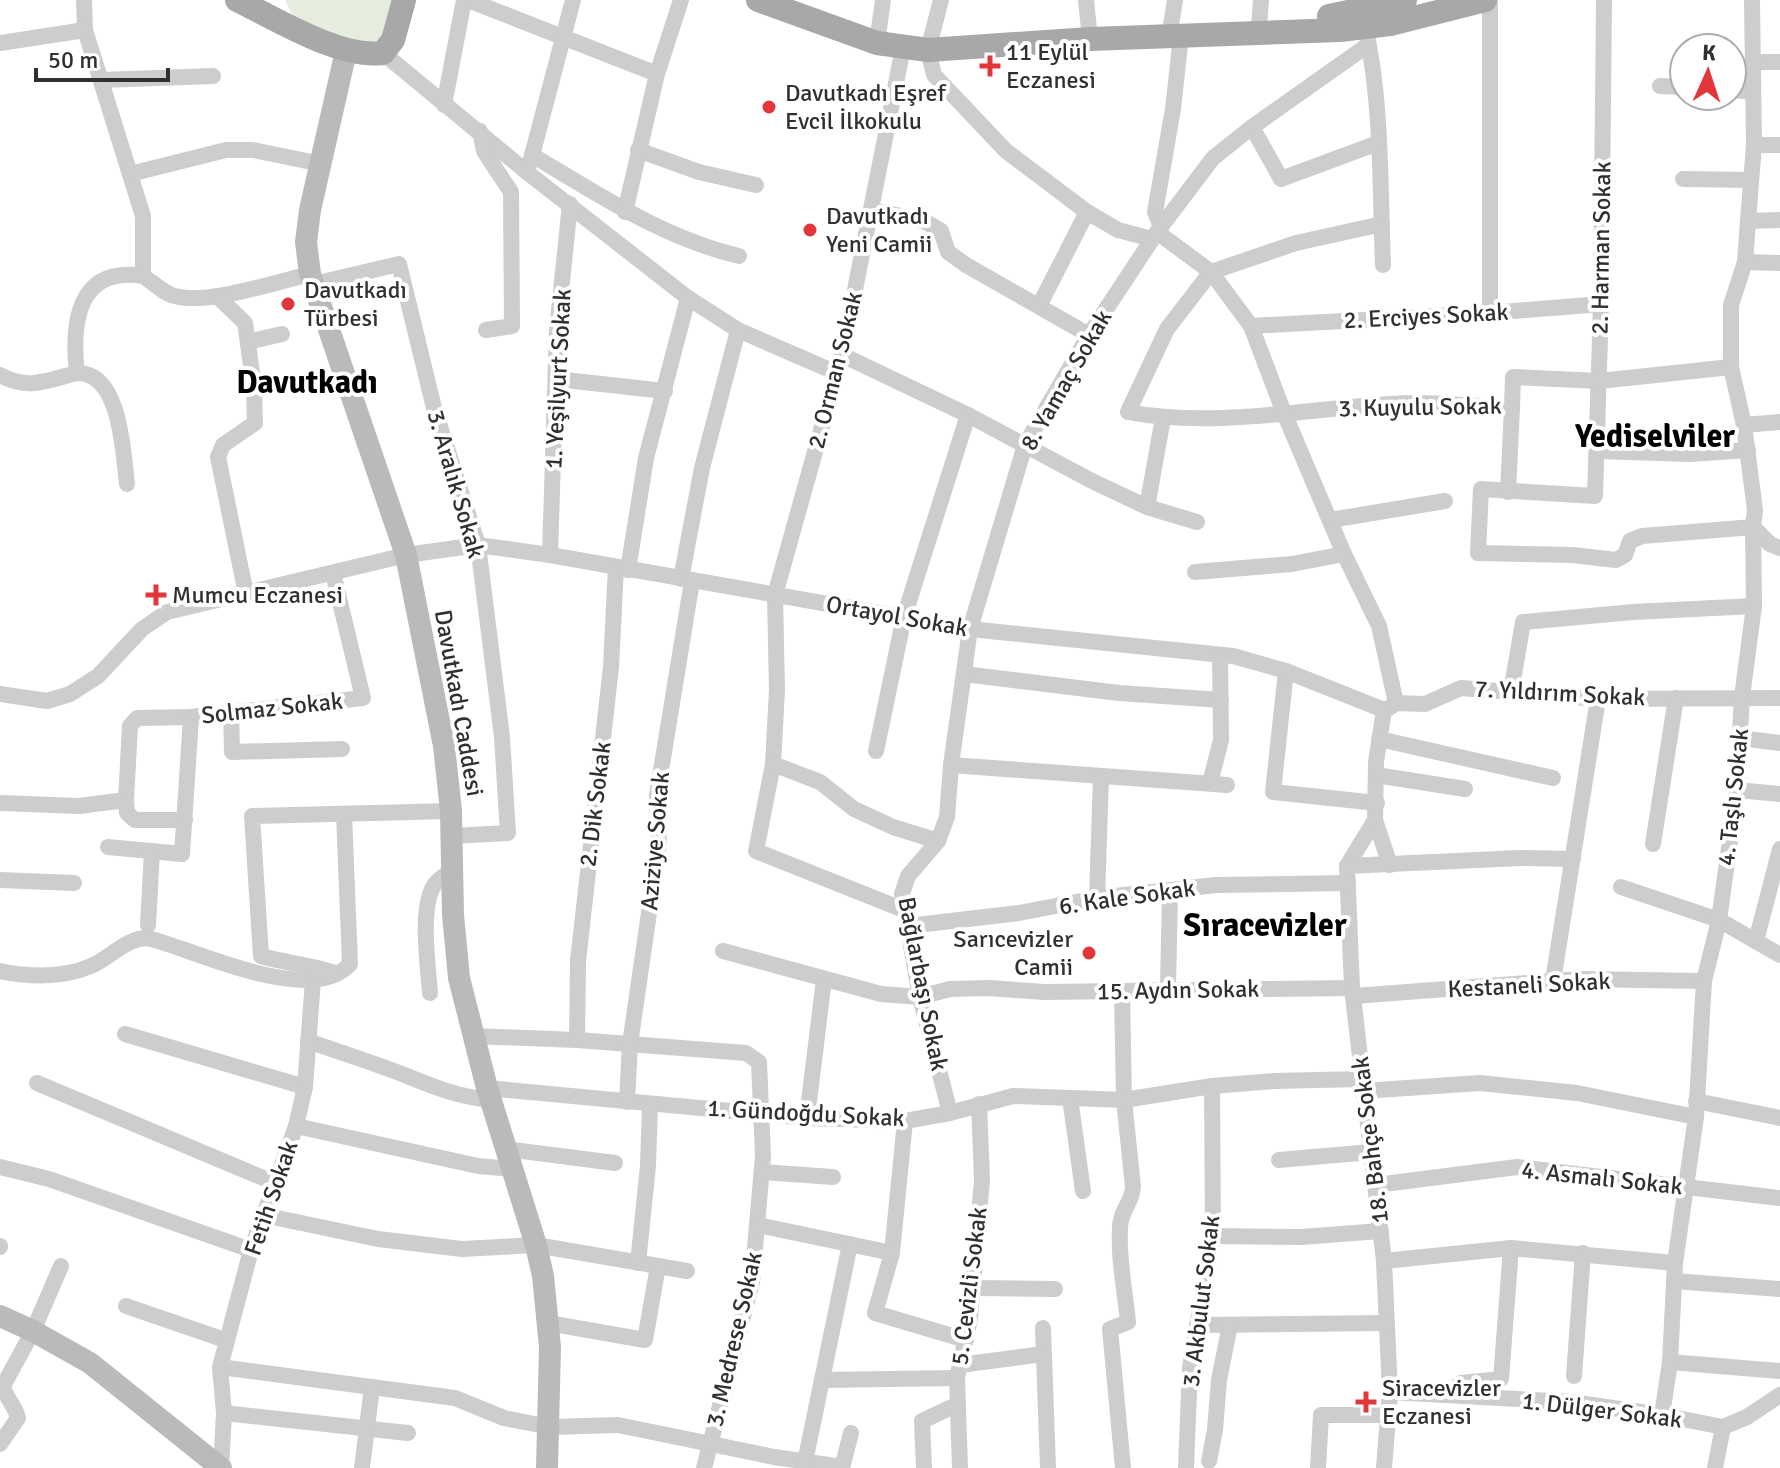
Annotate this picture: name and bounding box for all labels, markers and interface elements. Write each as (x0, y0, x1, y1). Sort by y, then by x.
scale bar (36, 32, 168, 82)
north arrow (1668, 32, 1748, 112)
place label: 11 Eylül Eczanesi (1006, 37, 1096, 95)
text: K (1701, 39, 1717, 66)
text: 50 m (48, 45, 98, 75)
marker: 11 Eylül Eczanesi (981, 57, 999, 75)
place label: Davutkadı Eşref Evcil İlkokulu (785, 78, 947, 136)
marker: Davutkadı Eşref Evcil İlkokulu (760, 98, 778, 116)
street label: 2. Harman Sokak (1584, 161, 1618, 335)
place label: Davutkadı Yeni Camii (826, 201, 932, 259)
marker: Davutkadı Yeni Camii (801, 221, 819, 239)
place label: Davutkadı Türbesi (304, 275, 407, 333)
street label: 1. Yeşilyurt Sokak (538, 288, 578, 470)
street label: 2. Orman Sokak (801, 288, 869, 452)
marker: Davutkadı Türbesi (279, 295, 297, 313)
street label: 2. Erciyes Sokak (1343, 297, 1509, 335)
street label: 8. Yamaç Sokak (1014, 304, 1118, 456)
district label: Davutkadı (236, 363, 378, 402)
street label: 3. Kuyulu Sokak (1338, 391, 1502, 423)
street label: 3. Aralık Sokak (421, 406, 491, 562)
district label: Yediselviler (1574, 417, 1735, 456)
place label: Mumcu Eczanesi (172, 580, 343, 610)
marker: Mumcu Eczanesi (147, 586, 165, 604)
street label: Ortayol Sokak (824, 589, 970, 643)
street label: Davutkadı Caddesi (428, 607, 490, 799)
street label: 7. Yıldırım Sokak (1474, 674, 1646, 712)
street label: Solmaz Sokak (200, 686, 344, 730)
street label: 4. Taşlı Sokak (1711, 727, 1755, 867)
street label: 2. Dik Sokak (572, 740, 618, 868)
street label: Aziziye Sokak (634, 770, 676, 912)
street label: 6. Kale Sokak (1057, 873, 1197, 921)
street label: Bağlarbaşı Sokak (891, 894, 955, 1074)
district label: Sıracevizler (1183, 906, 1347, 945)
place label: Sarıcevizler Camii (953, 924, 1073, 982)
marker: Sarıcevizler Camii (1080, 944, 1098, 962)
street label: Kestaneli Sokak (1447, 966, 1611, 1004)
street label: 15. Aydın Sokak (1097, 974, 1259, 1006)
street label: 18. Bahçe Sokak (1345, 1055, 1395, 1225)
street label: 1. Gündoğdu Sokak (707, 1093, 905, 1133)
street label: Fetih Sokak (237, 1137, 305, 1259)
street label: 4. Asmalı Sokak (1520, 1155, 1684, 1201)
street label: 5. Cevizli Sokak (944, 1205, 994, 1367)
street label: 3. Akbulut Sokak (1176, 1213, 1226, 1389)
street label: 3. Medrese Sokak (699, 1248, 769, 1430)
place label: Siracevizler Eczanesi (1382, 1373, 1501, 1431)
street label: 1. Dülger Sokak (1520, 1385, 1684, 1435)
marker: Siracevizler Eczanesi (1357, 1393, 1375, 1411)

